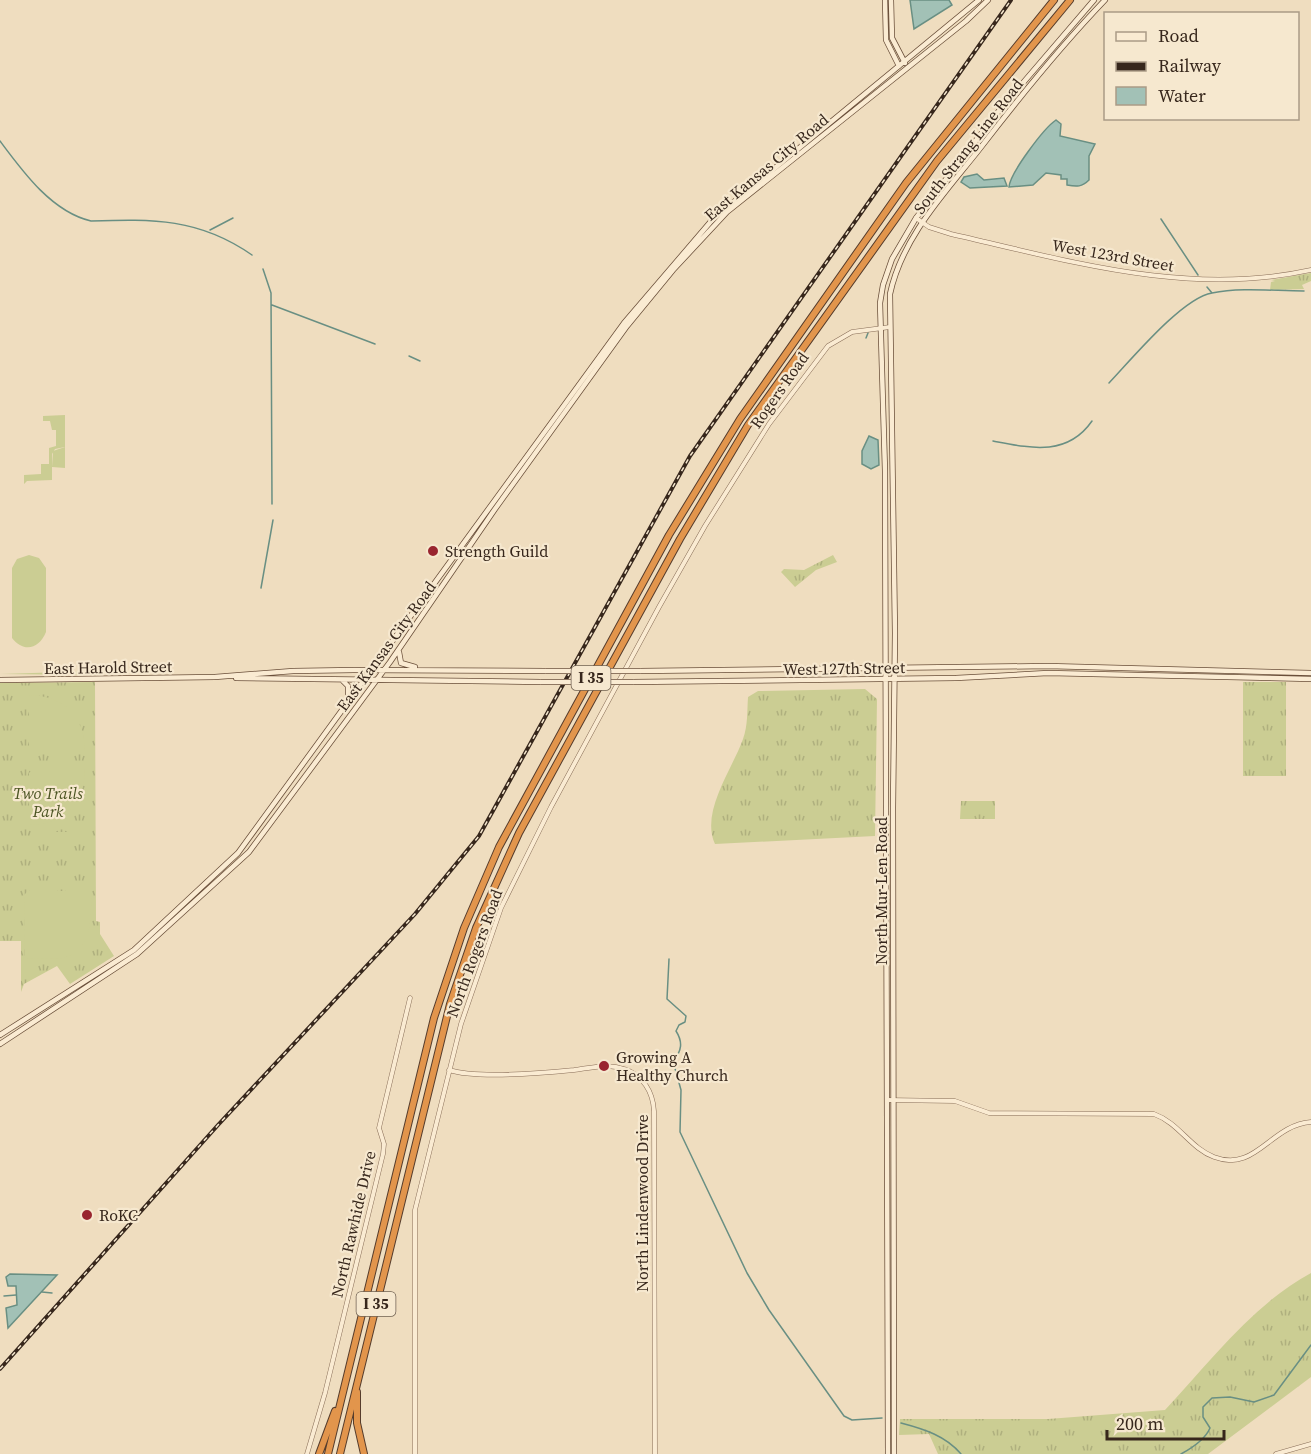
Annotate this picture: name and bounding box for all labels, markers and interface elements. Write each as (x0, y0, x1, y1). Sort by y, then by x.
legend (1104, 12, 1299, 120)
text: Road (1158, 23, 1199, 48)
text: Railway (1158, 53, 1222, 78)
street label: South Strang Line Road (908, 74, 1028, 218)
text: Water (1158, 83, 1206, 108)
street label: East Kansas City Road (699, 108, 833, 226)
street label: West 123rd Street (1050, 233, 1176, 277)
street label: Rogers Road (745, 347, 813, 433)
place label: Strength Guild (445, 540, 548, 562)
marker: Strength Guild (426, 544, 440, 558)
street label: East Kansas City Road (331, 576, 441, 716)
street label: East Harold Street (44, 655, 173, 679)
street label: West 127th Street (783, 656, 906, 680)
road number: I 35 (572, 666, 610, 690)
park label: Two Trails Park (13, 782, 83, 822)
street label: North Mur-Len Road (870, 817, 892, 965)
street label: North Rogers Road (441, 886, 507, 1020)
place label: Growing A Healthy Church (616, 1046, 729, 1086)
marker: Growing A Healthy Church (597, 1059, 611, 1073)
street label: North Lindenwood Drive (631, 1114, 653, 1292)
street label: North Rawhide Drive (325, 1148, 381, 1300)
place label: RoKC (99, 1204, 138, 1226)
marker: RoKC (80, 1208, 94, 1222)
road number: I 35 (356, 1292, 395, 1316)
scale bar (1107, 1403, 1224, 1441)
text: 200 m (1116, 1411, 1163, 1436)

